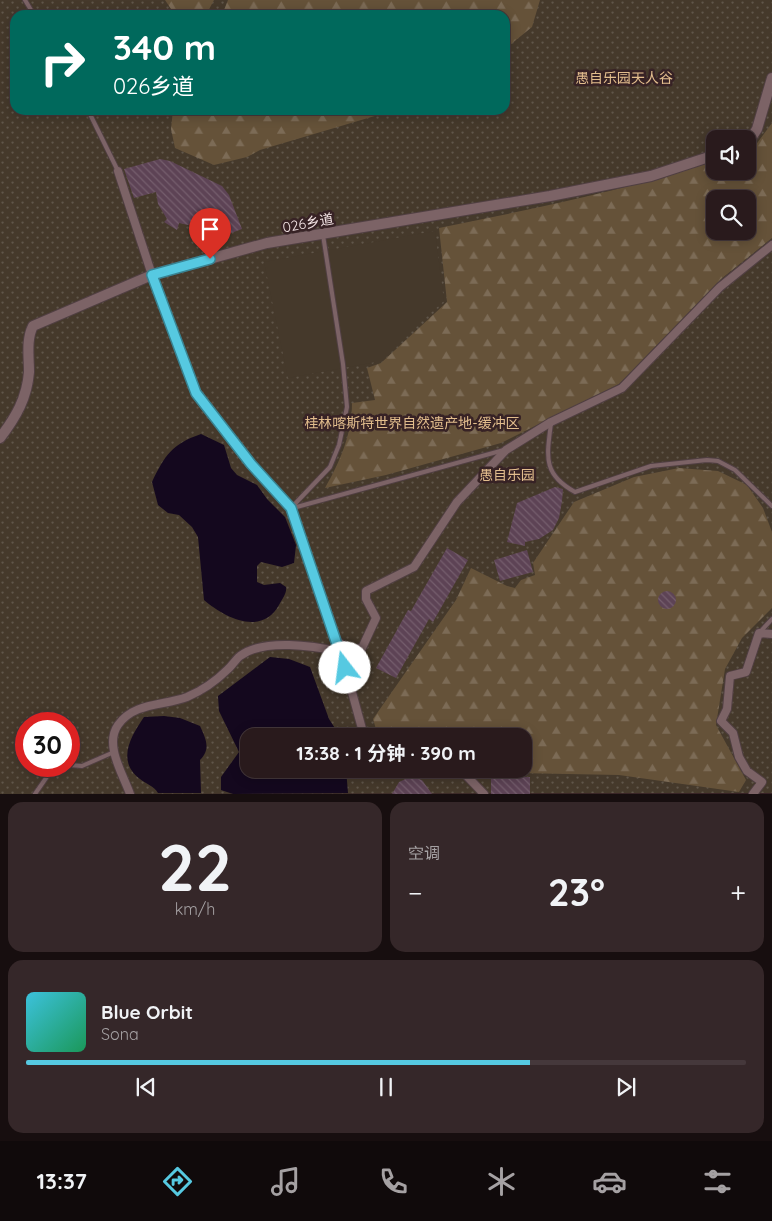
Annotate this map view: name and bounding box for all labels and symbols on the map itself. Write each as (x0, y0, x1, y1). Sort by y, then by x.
park label: 愚自乐园天人谷 (575, 69, 673, 87)
pin (189, 208, 231, 259)
street label: 026乡道 (281, 210, 335, 236)
park label: 桂林喀斯特世界自然遗产地-缓冲区 (304, 414, 520, 432)
park label: 愚自乐园 (479, 466, 535, 484)
position arrow (318, 641, 370, 693)
speed limit sign: 30 (15, 712, 80, 777)

